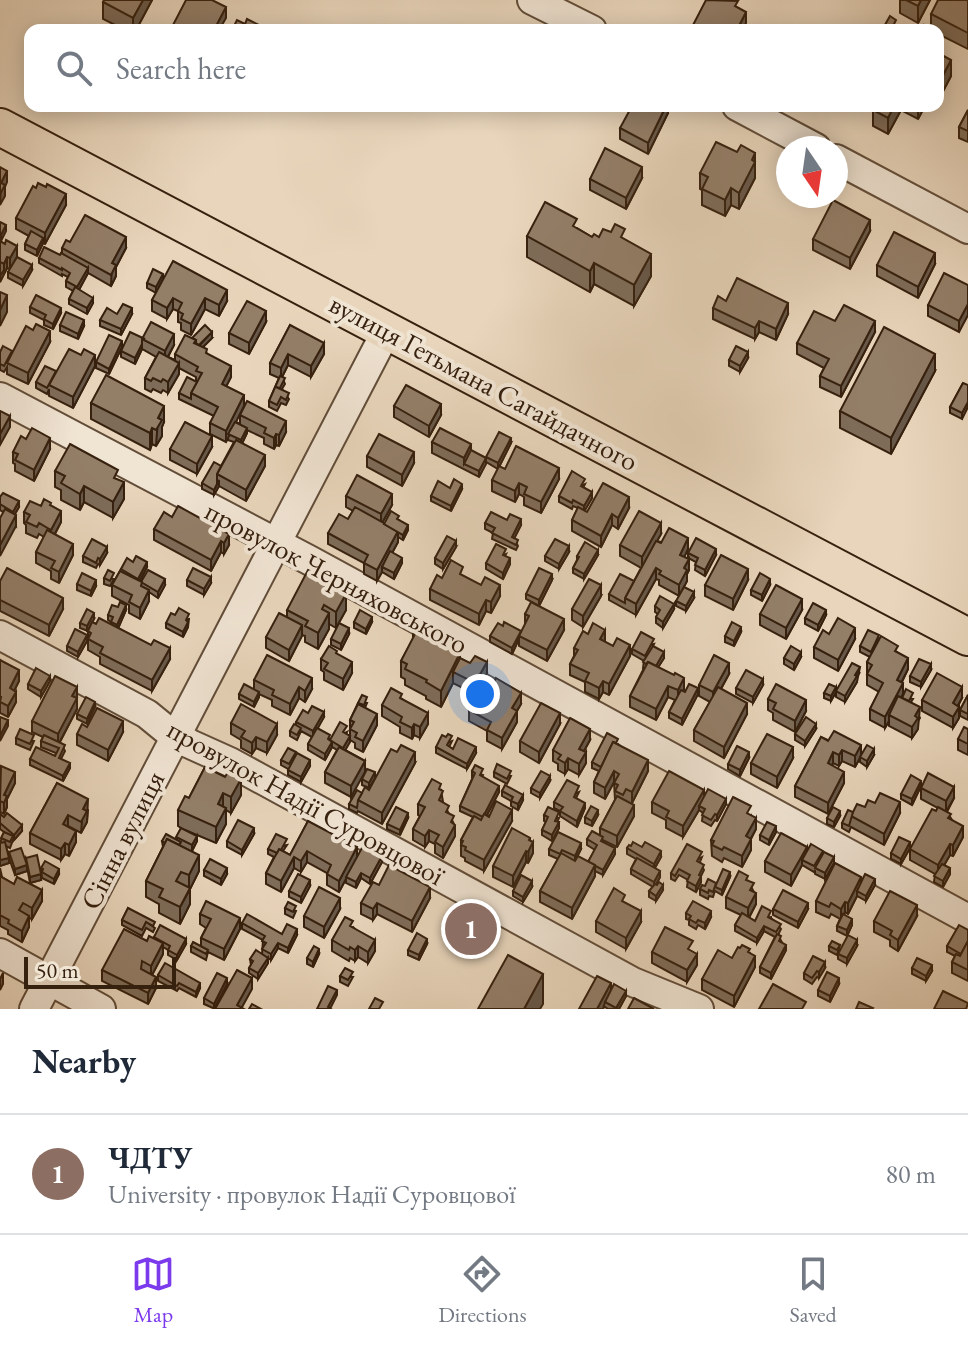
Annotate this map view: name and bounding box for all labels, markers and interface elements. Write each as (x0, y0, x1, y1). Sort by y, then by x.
search box (24, 24, 944, 112)
icon: search (52, 46, 96, 90)
text: Search here (116, 49, 246, 88)
north arrow (776, 136, 848, 208)
street label: вулиця Гетьмана Сагайдачного (323, 285, 645, 479)
street label: провулок Черняховського (199, 492, 475, 662)
your location (460, 674, 500, 714)
street label: провулок Надії Суровцової (161, 711, 452, 894)
street label: Сінна вулиця (72, 765, 172, 915)
pin: 1 (445, 899, 497, 959)
scale bar (24, 953, 176, 989)
text: 50 m (36, 956, 79, 985)
text: Nearby (32, 1039, 136, 1083)
text: ЧДТУ (108, 1138, 192, 1177)
text: 1 (51, 1157, 65, 1191)
text: 80 m (886, 1157, 936, 1191)
text: University · провулок Надії Суровцової (108, 1177, 516, 1211)
tab: Map (131, 1252, 175, 1329)
tab: Directions (438, 1252, 527, 1329)
tab: Saved (789, 1252, 837, 1329)

